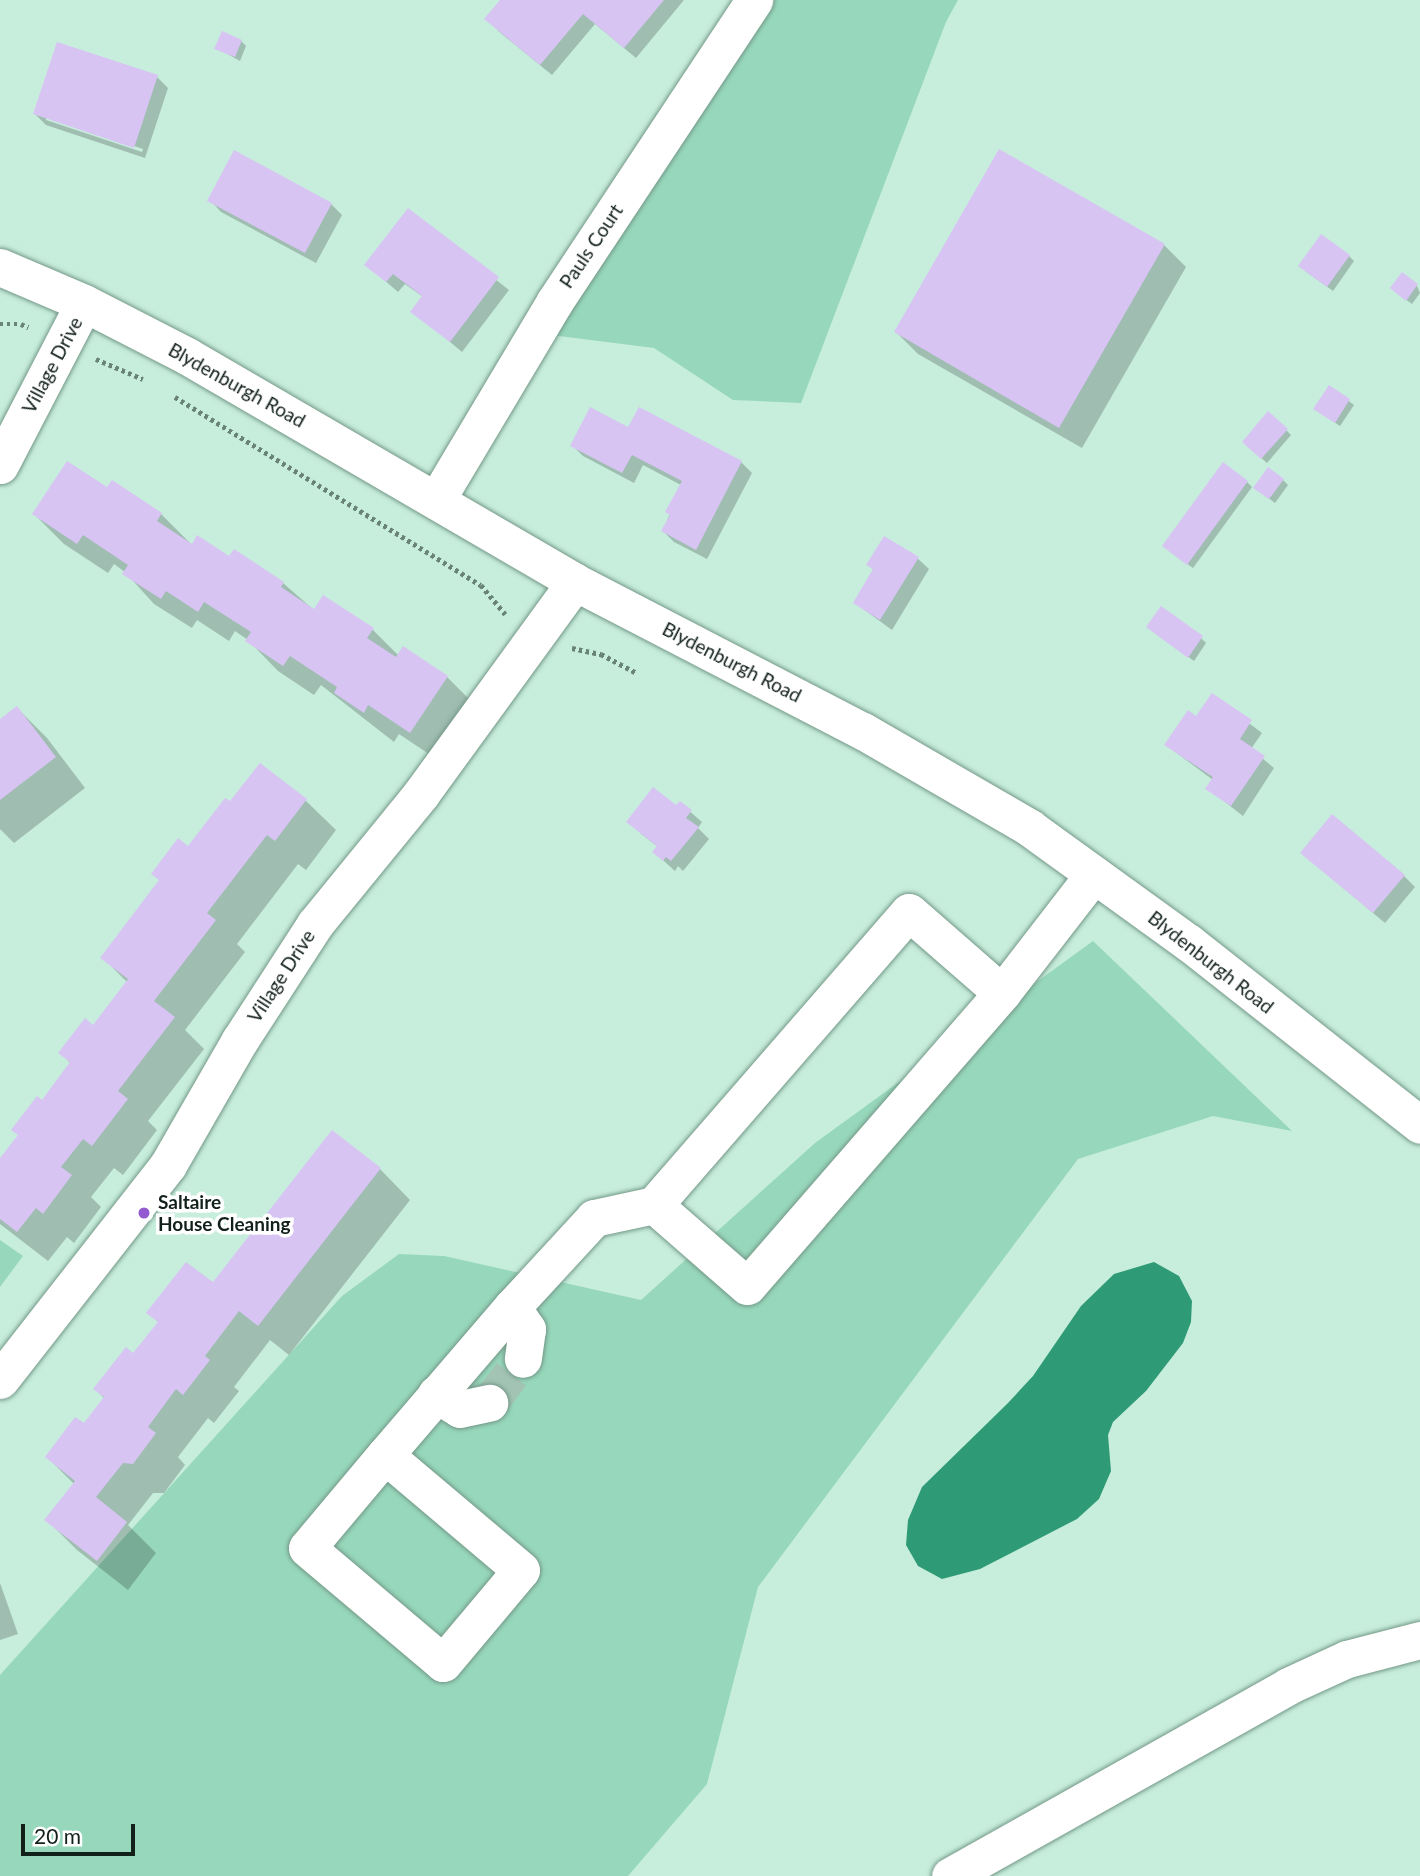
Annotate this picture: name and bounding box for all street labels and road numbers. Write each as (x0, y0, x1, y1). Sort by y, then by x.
street label: Pauls Court (555, 200, 627, 292)
street label: Village Drive (17, 313, 87, 417)
street label: Blydenburgh Road (165, 338, 309, 432)
street label: Blydenburgh Road (659, 617, 805, 707)
street label: Blydenburgh Road (1144, 906, 1278, 1018)
street label: Village Drive (243, 925, 319, 1027)

